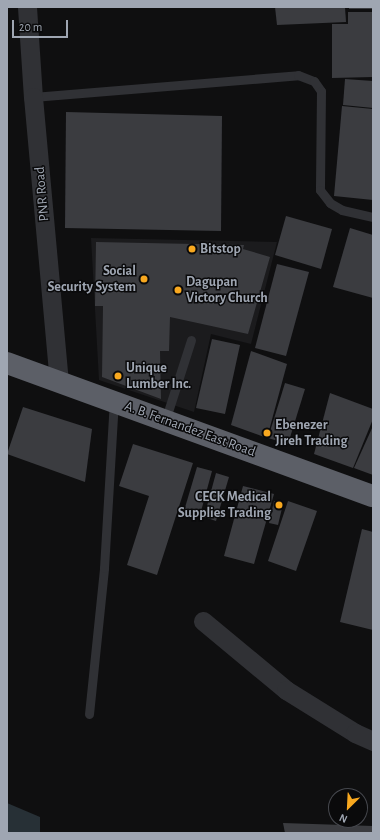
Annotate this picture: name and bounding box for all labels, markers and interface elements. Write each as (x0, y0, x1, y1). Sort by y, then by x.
scale bar (14, 12, 70, 38)
text: 20 m (19, 21, 42, 33)
street label: PNR Road (31, 166, 53, 222)
place label: Bitstop (200, 241, 241, 257)
marker: Bitstop (187, 244, 197, 254)
place label: Social Security System (48, 263, 136, 296)
marker: Social Security System (139, 274, 149, 284)
place label: Dagupan Victory Church (186, 274, 268, 306)
marker: Dagupan Victory Church (173, 285, 183, 295)
place label: Unique Lumber Inc. (126, 360, 191, 392)
marker: Unique Lumber Inc. (113, 371, 123, 381)
street label: A. B. Fernandez East Road (122, 398, 258, 460)
place label: Ebenezer Jireh Trading (275, 417, 347, 450)
marker: Ebenezer Jireh Trading (262, 428, 272, 438)
place label: CECK Medical Supplies Trading (178, 489, 271, 522)
marker: CECK Medical Supplies Trading (274, 500, 284, 510)
north arrow (328, 788, 368, 828)
text: N (338, 812, 349, 825)

